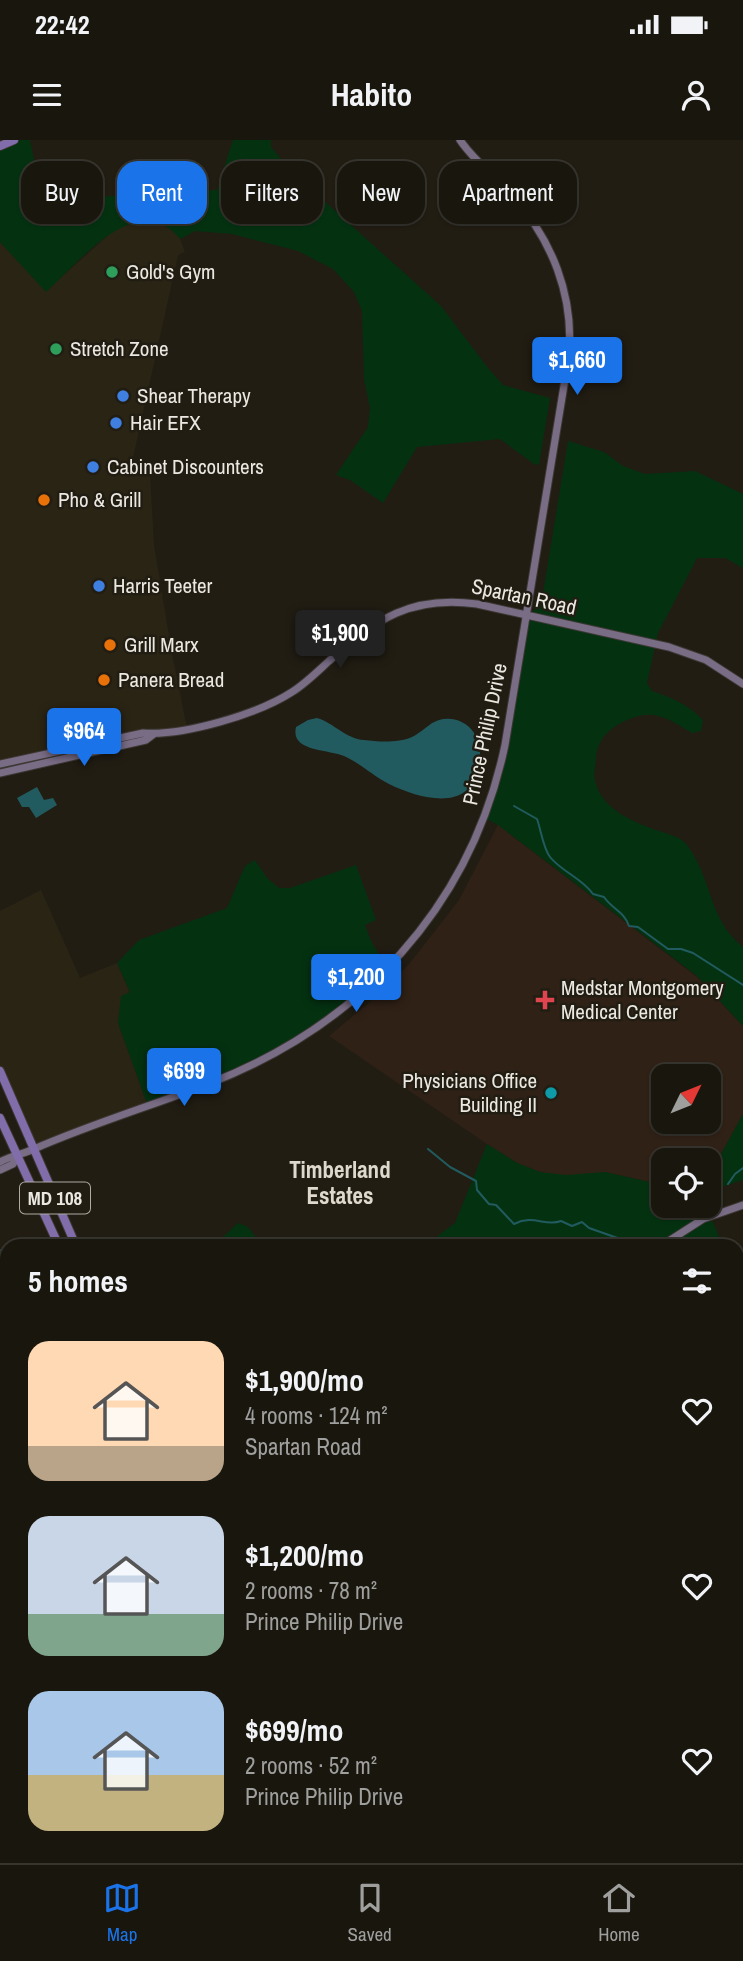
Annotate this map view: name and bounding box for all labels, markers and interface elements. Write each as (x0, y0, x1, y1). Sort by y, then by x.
text: 22:42 (35, 7, 90, 42)
text: Habito (331, 73, 412, 116)
icon: menu (28, 76, 66, 114)
icon: person (677, 76, 715, 114)
chip: Buy (21, 161, 103, 224)
chip: Rent (117, 161, 207, 224)
chip: Filters (221, 161, 323, 224)
chip: New (337, 161, 425, 224)
chip: Apartment (439, 161, 577, 224)
place label: Gold's Gym (126, 257, 215, 286)
marker: Gold's Gym (104, 264, 120, 280)
place label: Stretch Zone (70, 334, 169, 363)
pin: $1,660 (520, 338, 634, 397)
marker: Stretch Zone (48, 341, 64, 357)
text: $1,660 (548, 344, 606, 375)
place label: Shear Therapy (137, 381, 251, 410)
marker: Shear Therapy (115, 388, 131, 404)
place label: Hair EFX (130, 408, 201, 437)
marker: Hair EFX (108, 415, 124, 431)
place label: Cabinet Discounters (107, 452, 264, 481)
marker: Cabinet Discounters (85, 459, 101, 475)
place label: Pho & Grill (58, 485, 141, 514)
marker: Pho & Grill (36, 492, 52, 508)
place label: Harris Teeter (113, 571, 212, 600)
street label: Spartan Road (469, 571, 579, 622)
marker: Harris Teeter (91, 578, 107, 594)
pin: $1,900 (283, 610, 397, 670)
text: $1,900 (311, 617, 369, 648)
place label: Grill Marx (124, 630, 199, 659)
marker: Grill Marx (102, 637, 118, 653)
street label: Prince Philip Drive (455, 660, 514, 808)
place label: Panera Bread (118, 665, 224, 694)
marker: Panera Bread (96, 672, 112, 688)
pin: $964 (43, 708, 125, 768)
text: $964 (63, 715, 105, 746)
pin: $1,200 (299, 954, 413, 1014)
text: $1,200 (327, 961, 385, 992)
place label: Medstar Montgomery Medical Center (561, 973, 724, 1026)
marker: Medstar Montgomery Medical Center (535, 990, 555, 1010)
pin: $699 (143, 1048, 225, 1108)
text: $699 (163, 1055, 205, 1086)
north arrow (651, 1064, 721, 1134)
map controls (651, 1064, 721, 1218)
place label: Physicians Office Building II (402, 1066, 537, 1119)
marker: Physicians Office Building II (543, 1085, 559, 1101)
button: locate (651, 1148, 721, 1218)
district label: Timberland Estates (289, 1154, 391, 1211)
road number: MD 108 (20, 1182, 90, 1214)
text: 5 homes (28, 1261, 128, 1301)
icon: filters (678, 1262, 716, 1300)
text: $1,900/mo (245, 1360, 364, 1400)
icon: home (84, 1369, 168, 1453)
icon: heart (678, 1392, 716, 1430)
text: 4 rooms · 124 m² (245, 1400, 388, 1431)
text: Spartan Road (245, 1431, 361, 1462)
text: $1,200/mo (245, 1535, 364, 1575)
icon: home (84, 1544, 168, 1628)
icon: heart (678, 1567, 716, 1605)
text: 2 rooms · 78 m² (245, 1575, 377, 1606)
text: Prince Philip Drive (245, 1606, 403, 1637)
text: $699/mo (245, 1710, 343, 1750)
icon: home (84, 1719, 168, 1803)
icon: heart (678, 1742, 716, 1780)
text: 2 rooms · 52 m² (245, 1750, 377, 1781)
text: Prince Philip Drive (245, 1781, 403, 1812)
tab: Map (103, 1879, 141, 1947)
tab: Saved (348, 1879, 392, 1947)
tab: Home (598, 1879, 640, 1947)

